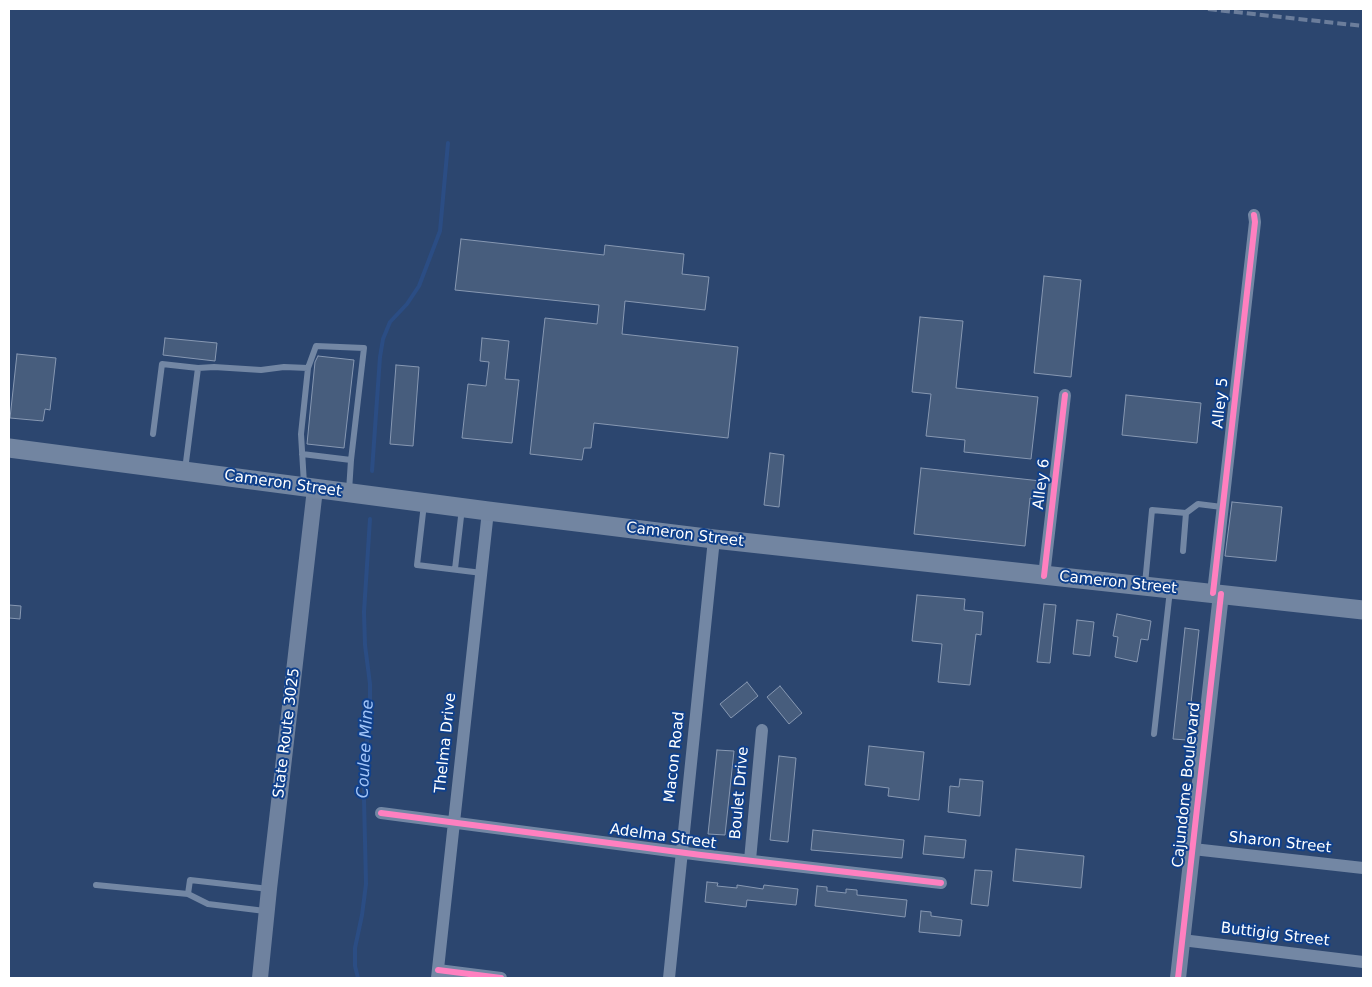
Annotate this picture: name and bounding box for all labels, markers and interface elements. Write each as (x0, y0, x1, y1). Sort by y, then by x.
street label: Alley 5 (1209, 377, 1233, 429)
street label: Alley 6 (1030, 458, 1054, 510)
street label: Cameron Street (223, 467, 343, 501)
street label: Cameron Street (625, 519, 745, 551)
street label: Cameron Street (1058, 568, 1178, 598)
street label: State Route 3025 (270, 667, 304, 799)
street label: Thelma Drive (432, 692, 460, 794)
water label: Coulee Mine (354, 699, 378, 799)
street label: Cajundome Boulevard (1169, 702, 1205, 868)
street label: Macon Road (661, 711, 689, 803)
street label: Boulet Drive (727, 746, 753, 840)
street label: Adelma Street (609, 821, 717, 853)
street label: Sharon Street (1228, 829, 1332, 857)
street label: Buttigig Street (1220, 919, 1330, 951)

